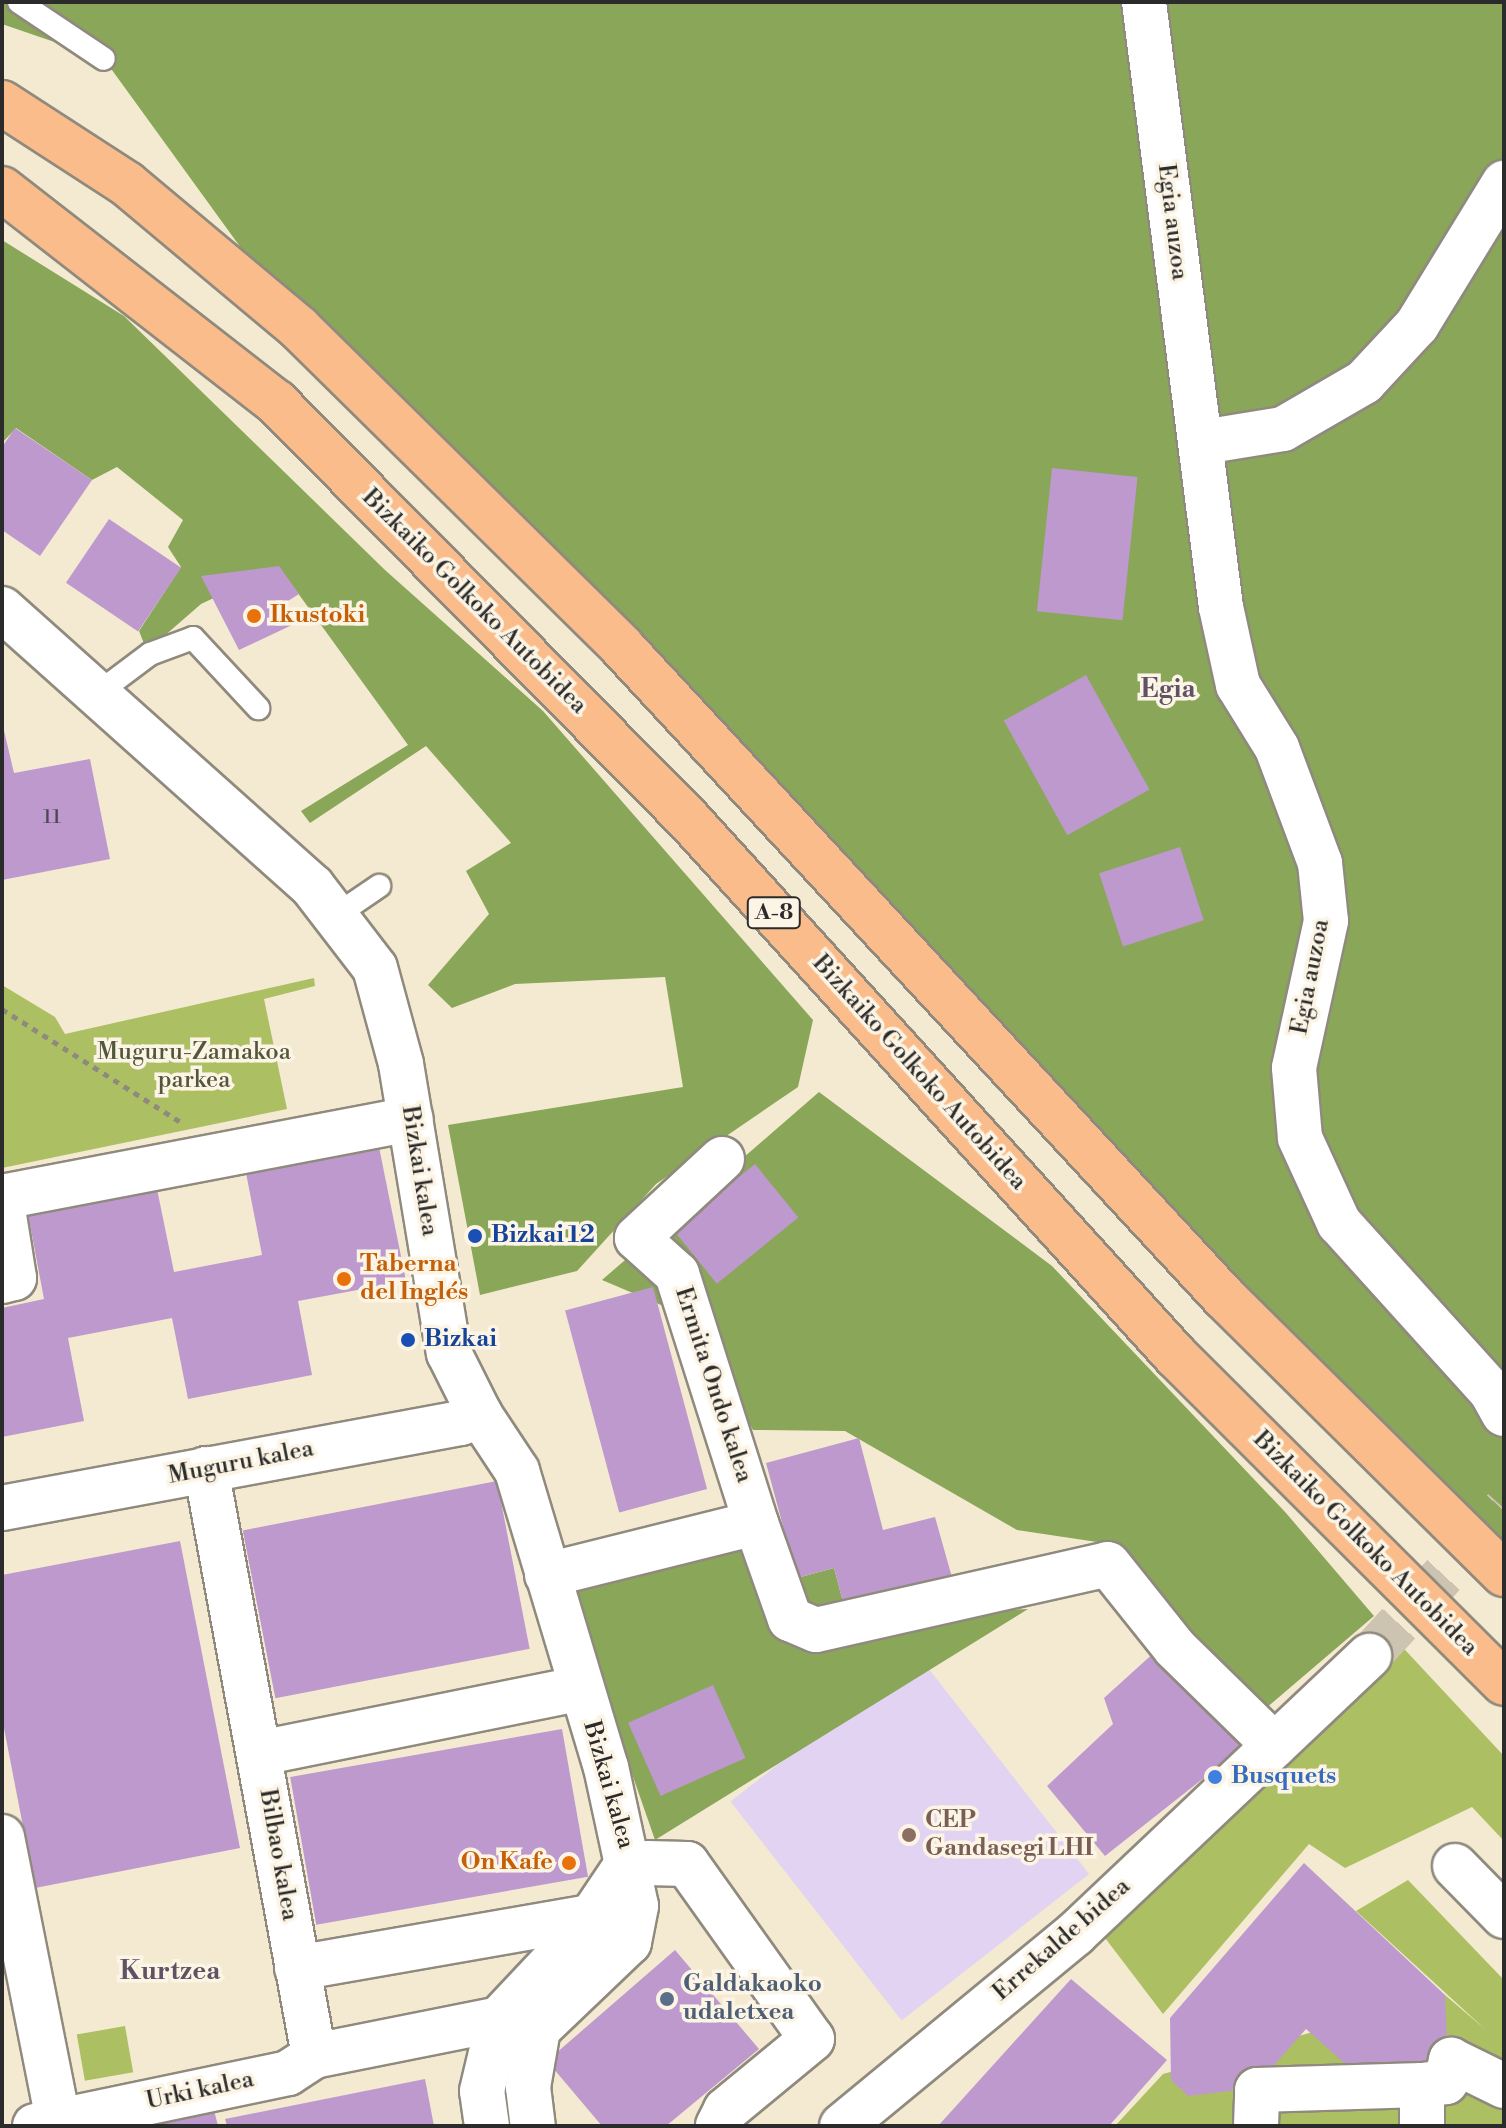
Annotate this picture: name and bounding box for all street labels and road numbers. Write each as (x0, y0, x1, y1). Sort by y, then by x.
street label: Egia auzoa (1151, 162, 1193, 282)
street label: Bizkaiko Golkoko Autobidea (356, 484, 592, 720)
road number: A-8 (746, 895, 802, 931)
street label: Egia auzoa (1286, 917, 1336, 1037)
street label: Bizkaiko Golkoko Autobidea (806, 950, 1032, 1196)
street label: Bizkai kalea (394, 1104, 444, 1238)
street label: Ermita Ondo kalea (668, 1284, 758, 1486)
street label: Bizkaiko Golkoko Autobidea (1247, 1426, 1483, 1662)
street label: Muguru kalea (166, 1435, 316, 1491)
street label: Bizkai kalea (576, 1718, 640, 1852)
street label: Bilbao kalea (252, 1787, 304, 1923)
street label: Errekalde bidea (987, 1873, 1137, 2007)
street label: Urki kalea (143, 2066, 257, 2116)

